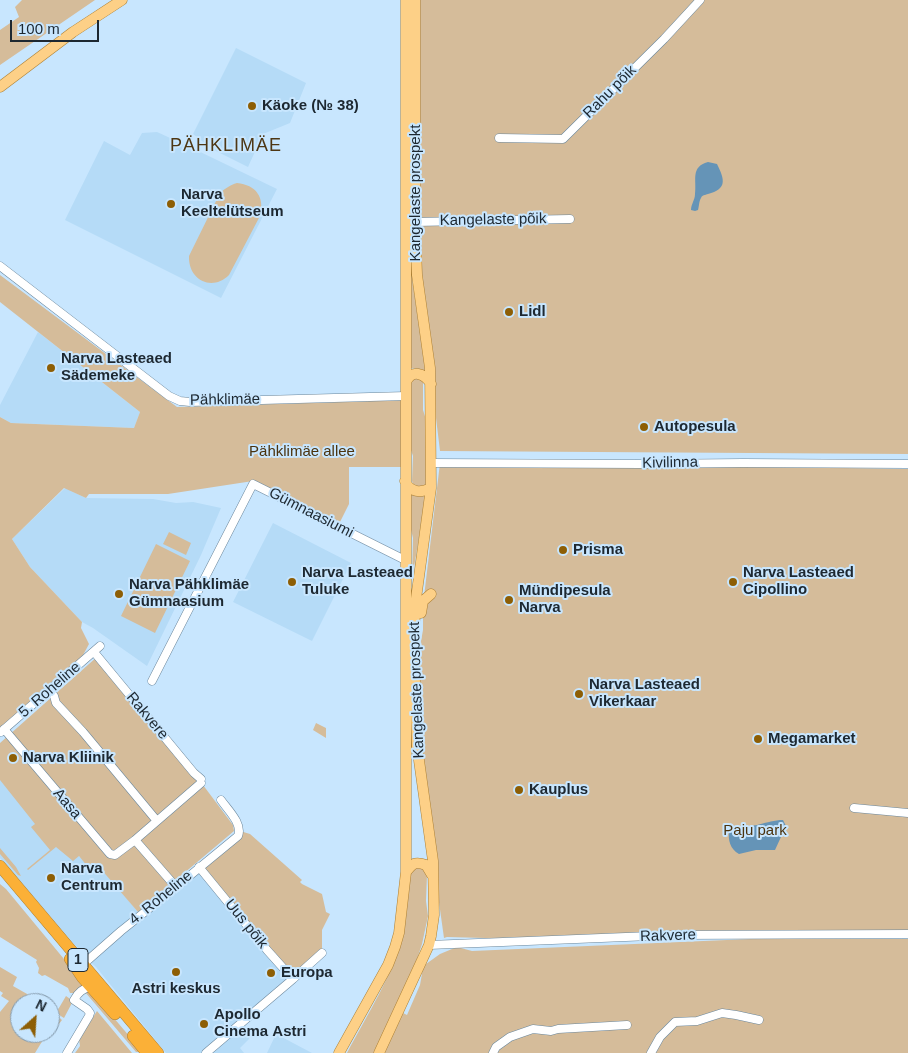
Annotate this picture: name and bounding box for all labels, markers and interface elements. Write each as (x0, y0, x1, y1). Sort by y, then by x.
scale bar (12, 10, 101, 42)
text: 100 m (18, 20, 60, 37)
street label: Rahu põik (580, 62, 640, 122)
place label: Käoke (№ 38) (262, 97, 359, 115)
marker: Käoke (№ 38) (246, 100, 258, 112)
street label: Kangelaste prospekt (407, 125, 425, 261)
district label: PÄHKLIMÄE (169, 135, 283, 157)
place label: Narva Keeltelütseum (181, 186, 284, 221)
marker: Narva Keeltelütseum (165, 198, 177, 210)
street label: Kangelaste põik (439, 210, 547, 230)
place label: Lidl (519, 303, 546, 321)
marker: Lidl (503, 306, 515, 318)
place label: Narva Lasteaed Sädemeke (61, 350, 172, 385)
marker: Narva Lasteaed Sädemeke (45, 362, 57, 374)
street label: Pähklimäe (190, 390, 260, 410)
place label: Autopesula (654, 418, 736, 436)
marker: Autopesula (638, 421, 650, 433)
park label: Pähklimäe allee (249, 443, 355, 461)
street label: Kivilinna (642, 454, 698, 472)
street label: Gümnaasiumi (266, 484, 356, 542)
place label: Prisma (573, 541, 623, 559)
marker: Prisma (557, 544, 569, 556)
place label: Narva Lasteaed Tuluke (302, 564, 413, 599)
place label: Narva Lasteaed Cipollino (743, 564, 854, 599)
place label: Narva Pähklimäe Gümnaasium (129, 576, 249, 611)
marker: Narva Lasteaed Tuluke (286, 576, 298, 588)
marker: Narva Lasteaed Cipollino (727, 576, 739, 588)
place label: Mündipesula Narva (519, 582, 611, 617)
marker: Narva Pähklimäe Gümnaasium (113, 588, 125, 600)
marker: Mündipesula Narva (503, 594, 515, 606)
street label: Kangelaste prospekt (406, 621, 428, 759)
street label: 5. Roheline (15, 658, 85, 722)
place label: Narva Lasteaed Vikerkaar (589, 676, 700, 711)
marker: Narva Lasteaed Vikerkaar (573, 688, 585, 700)
street label: Rakvere (122, 689, 172, 743)
place label: Megamarket (768, 730, 856, 748)
marker: Megamarket (752, 733, 764, 745)
place label: Narva Kliinik (23, 749, 114, 767)
marker: Narva Kliinik (7, 752, 19, 764)
place label: Kauplus (529, 781, 588, 799)
marker: Kauplus (513, 784, 525, 796)
street label: Aasa (49, 785, 85, 823)
park label: Paju park (723, 822, 787, 840)
place label: Narva Centrum (61, 860, 123, 895)
street label: 4. Roheline (126, 867, 196, 929)
marker: Narva Centrum (45, 872, 57, 884)
street label: Uus põik (221, 896, 271, 952)
street label: Rakvere (640, 926, 696, 946)
road number: 1 (68, 948, 88, 972)
place label: Europa (281, 964, 333, 982)
marker: Astri keskus (170, 966, 182, 978)
marker: Europa (265, 967, 277, 979)
place label: Astri keskus (131, 980, 221, 998)
north arrow (10, 993, 60, 1043)
text: N (33, 996, 49, 1015)
place label: Apollo Cinema Astri (214, 1006, 307, 1041)
marker: Apollo Cinema Astri (198, 1018, 210, 1030)

